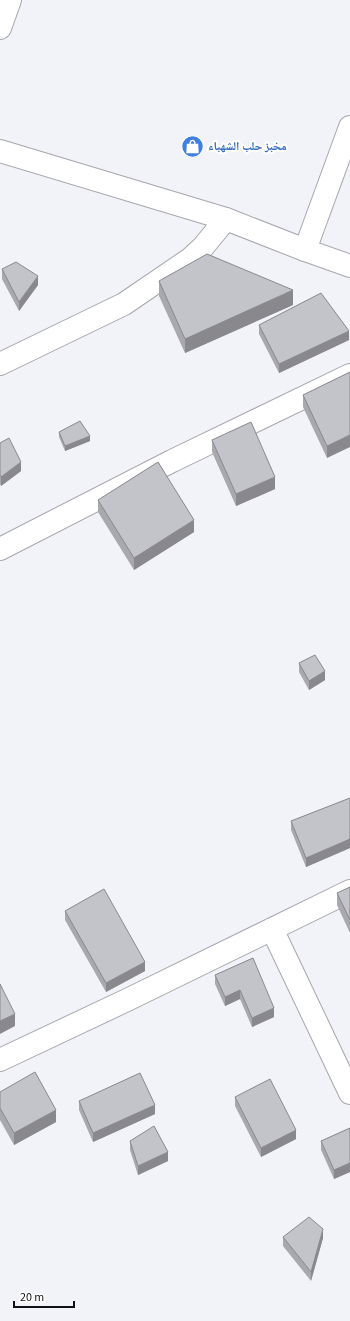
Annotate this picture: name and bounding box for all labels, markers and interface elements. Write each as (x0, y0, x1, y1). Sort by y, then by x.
shop icon: مخبز حلب الشهباء (179, 133, 205, 159)
place label: مخبز حلب الشهباء (208, 138, 287, 155)
scale bar (14, 1283, 74, 1309)
text: 20 m (20, 1289, 44, 1306)

